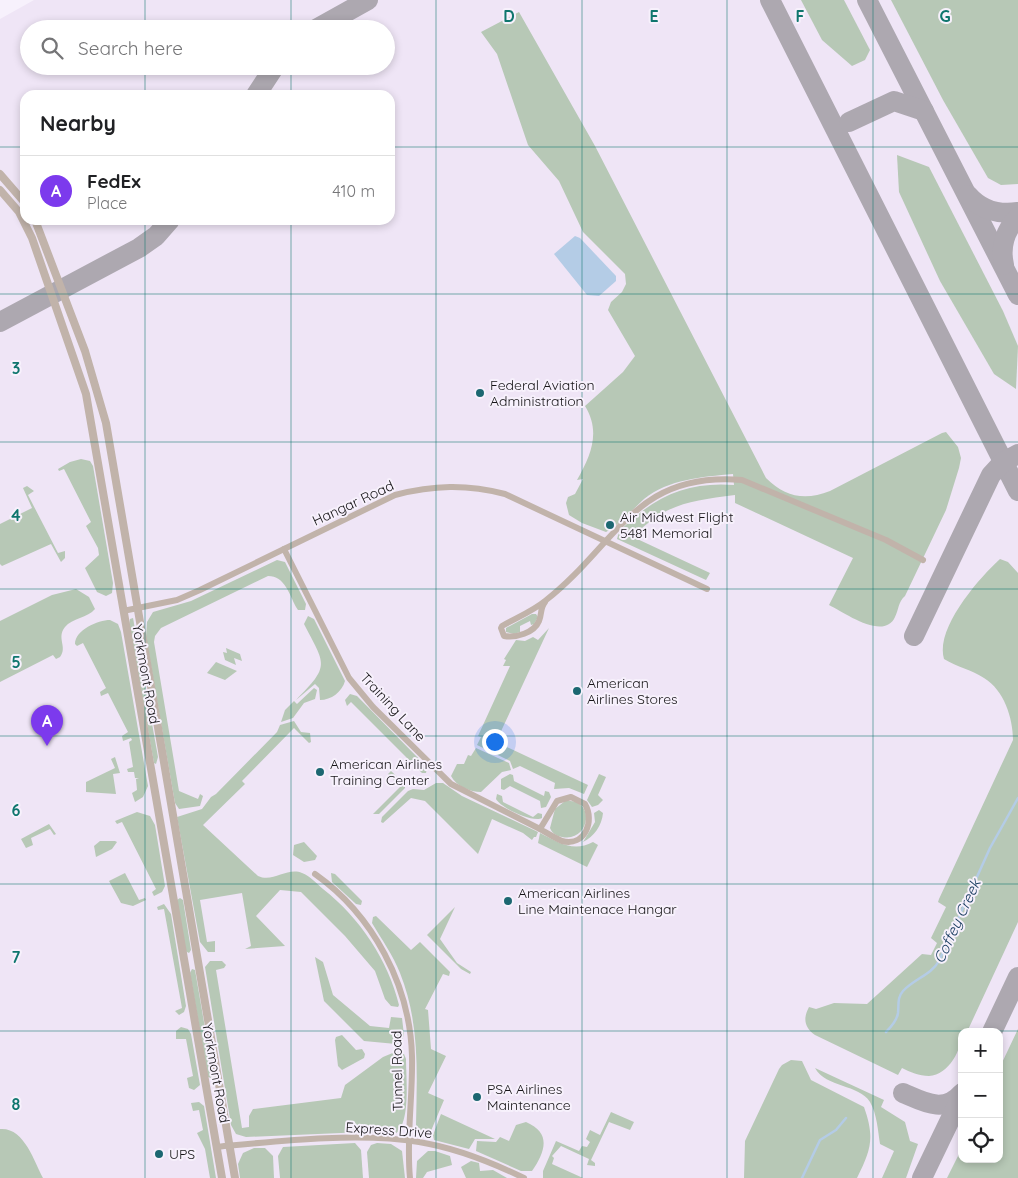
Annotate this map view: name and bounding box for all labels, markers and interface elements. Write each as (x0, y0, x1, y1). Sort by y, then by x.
text: D (503, 6, 515, 26)
text: E (649, 6, 659, 26)
text: F (796, 6, 805, 26)
text: G (939, 6, 951, 26)
search box (20, 20, 395, 75)
icon: search (38, 34, 66, 62)
text: Search here (78, 36, 183, 60)
text: Nearby (40, 110, 116, 136)
text: FedEx (87, 169, 141, 193)
text: A (51, 181, 61, 201)
text: 410 m (332, 181, 375, 201)
text: Place (87, 193, 127, 213)
text: 3 (12, 358, 20, 378)
place label: Federal Aviation Administration (490, 376, 595, 410)
marker: Federal Aviation Administration (474, 387, 486, 399)
street label: Hangar Road (309, 476, 397, 530)
text: 4 (11, 505, 21, 525)
place label: Air Midwest Flight 5481 Memorial (620, 508, 734, 542)
marker: Air Midwest Flight 5481 Memorial (604, 519, 616, 531)
street label: Yorkmont Road (128, 623, 164, 725)
text: 5 (11, 652, 21, 672)
street label: Training Lane (356, 669, 430, 745)
place label: American Airlines Stores (587, 674, 678, 708)
marker: American Airlines Stores (571, 685, 583, 697)
pin: A (31, 705, 63, 746)
your location (482, 729, 508, 755)
place label: American Airlines Training Center (330, 755, 442, 789)
marker: American Airlines Training Center (314, 766, 326, 778)
text: 6 (12, 800, 21, 820)
water label: Coffey Creek (929, 874, 986, 966)
place label: American Airlines Line Maintenace Hangar (518, 884, 677, 918)
marker: American Airlines Line Maintenace Hangar (502, 895, 514, 907)
text: 7 (12, 947, 21, 967)
street label: Yorkmont Road (198, 1022, 234, 1124)
map controls (958, 1028, 1003, 1163)
button: + (958, 1028, 1003, 1073)
street label: Tunnel Road (387, 1031, 407, 1111)
button: − (958, 1073, 1003, 1118)
place label: PSA Airlines Maintenance (487, 1080, 571, 1114)
marker: PSA Airlines Maintenance (471, 1091, 483, 1103)
text: 8 (12, 1094, 21, 1114)
street label: Express Drive (345, 1118, 433, 1142)
button: locate (958, 1118, 1003, 1163)
place label: UPS (169, 1145, 195, 1163)
marker: UPS (153, 1148, 165, 1160)

